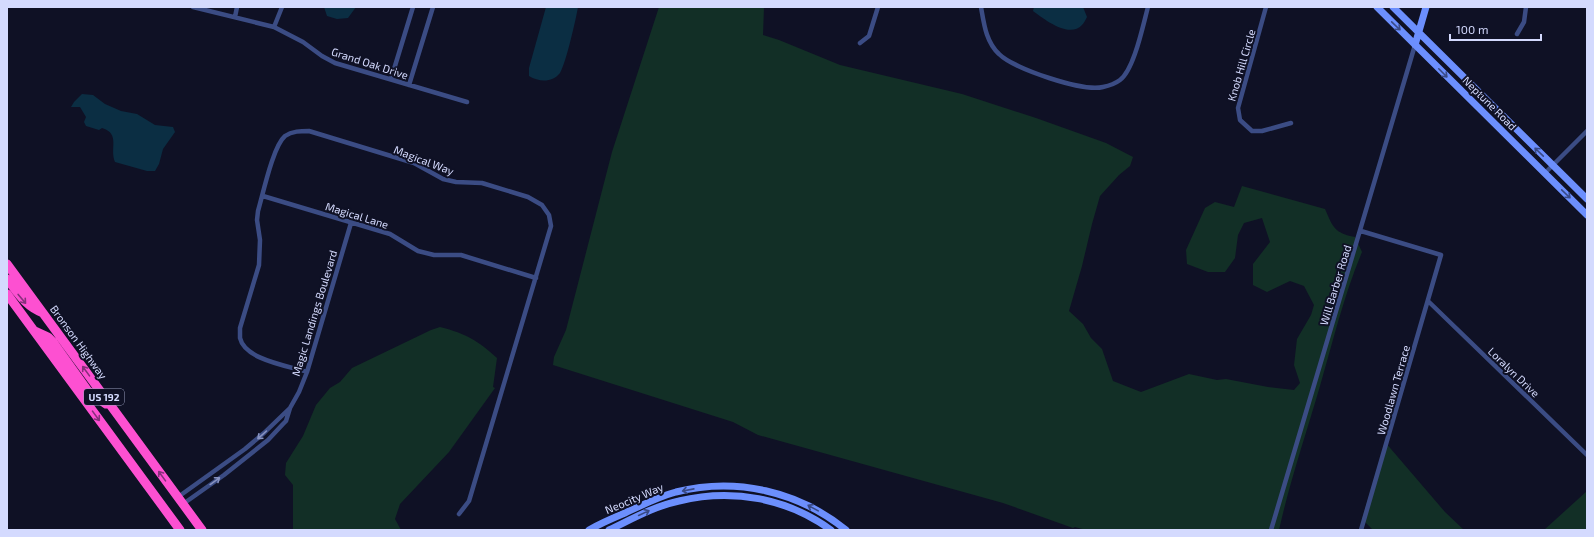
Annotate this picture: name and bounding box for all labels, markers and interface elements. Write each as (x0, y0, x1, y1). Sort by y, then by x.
scale bar (1450, 16, 1541, 42)
one-way arrow (1391, 21, 1401, 31)
text: 100 m (1456, 22, 1488, 36)
street label: Knob Hill Circle (1224, 27, 1258, 103)
street label: Grand Oak Drive (330, 44, 410, 82)
one-way arrow (1438, 68, 1448, 78)
street label: Neptune Road (1460, 73, 1520, 133)
street label: Magical Way (392, 143, 456, 177)
one-way arrow (1534, 147, 1544, 157)
one-way arrow (1561, 189, 1571, 199)
street label: Magical Lane (324, 199, 390, 231)
street label: Will Barber Road (1317, 243, 1353, 327)
street label: Magic Landings Boulevard (289, 248, 339, 378)
one-way arrow (18, 294, 27, 304)
street label: Bronson Highway (48, 303, 110, 382)
street label: Woodlawn Terrace (1374, 343, 1412, 437)
street label: Loralyn Drive (1486, 344, 1542, 400)
one-way arrow (81, 366, 90, 377)
road number: US 192 (84, 389, 124, 405)
one-way arrow (92, 410, 100, 421)
one-way arrow (257, 430, 267, 439)
one-way arrow (158, 471, 167, 482)
one-way arrow (209, 477, 220, 485)
street label: Neocity Way (603, 480, 665, 516)
one-way arrow (681, 486, 694, 494)
one-way arrow (808, 504, 820, 512)
one-way arrow (638, 509, 650, 517)

